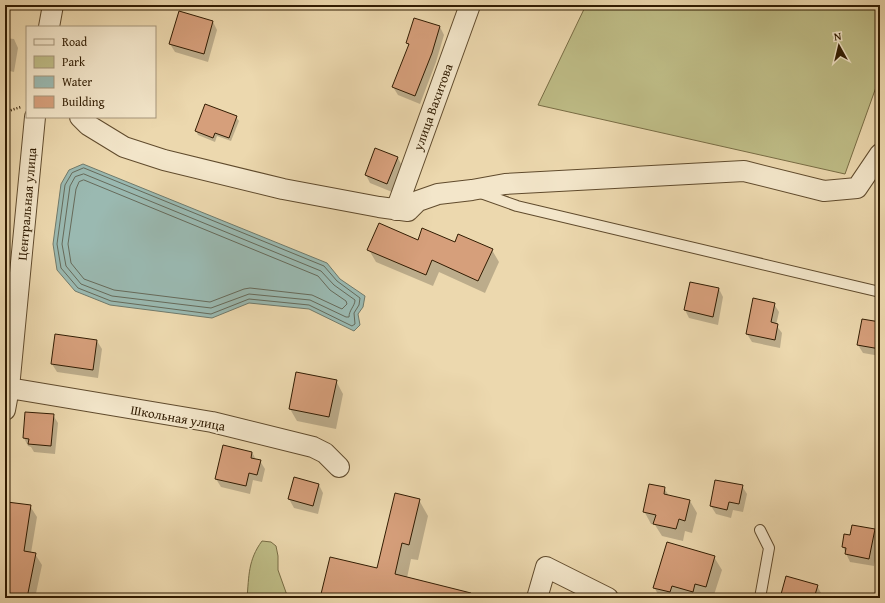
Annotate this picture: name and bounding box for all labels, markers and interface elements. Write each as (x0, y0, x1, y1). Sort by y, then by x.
legend (26, 26, 156, 118)
north arrow (819, 26, 859, 66)
text: N (833, 28, 843, 45)
text: Road (62, 33, 88, 50)
text: Park (62, 53, 86, 70)
street label: улица Вахитова (408, 60, 458, 154)
text: Water (62, 73, 92, 90)
text: Building (62, 93, 105, 110)
street label: Центральная улица (13, 146, 41, 261)
street label: Школьная улица (129, 400, 228, 436)

